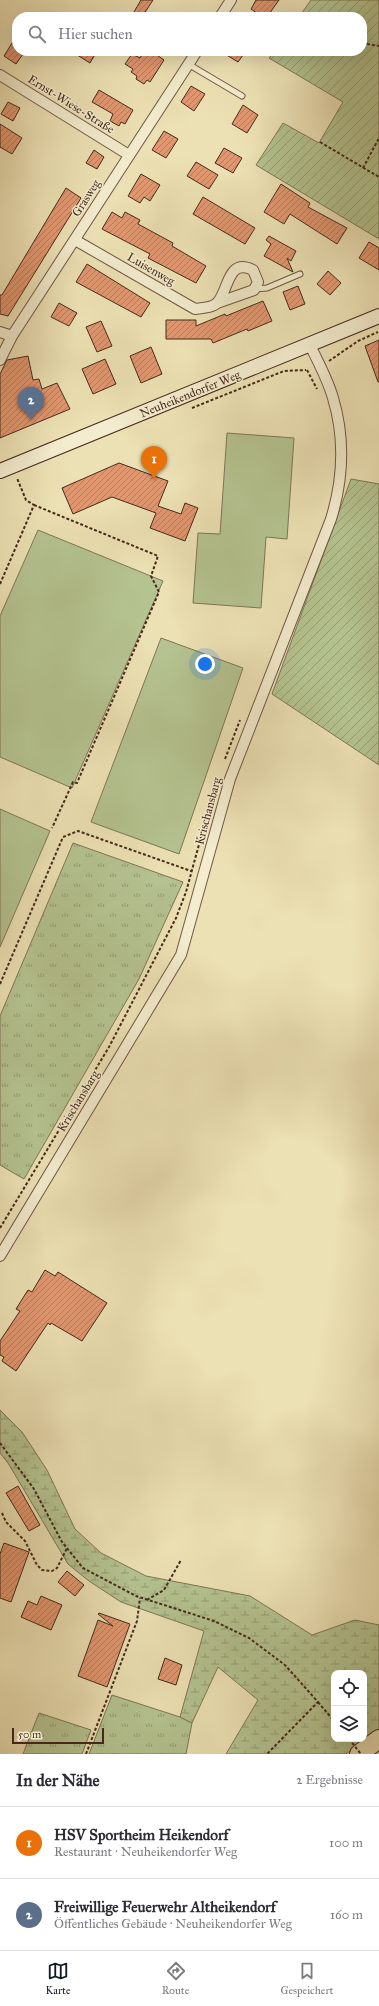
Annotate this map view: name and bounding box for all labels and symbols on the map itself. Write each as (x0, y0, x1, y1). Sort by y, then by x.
street label: Ernst-Wiese-Straße (25, 72, 117, 136)
street label: Grasweg (69, 177, 104, 220)
street label: Luisenweg (124, 250, 178, 289)
street label: Neuheikendorfer Weg (138, 367, 243, 422)
pin: 2 (18, 387, 44, 420)
pin: 1 (141, 446, 167, 479)
your location (195, 654, 215, 674)
street label: Krischansbarg (192, 775, 225, 847)
street label: Krischansbarg (54, 1067, 103, 1135)
scale bar (12, 1726, 104, 1745)

